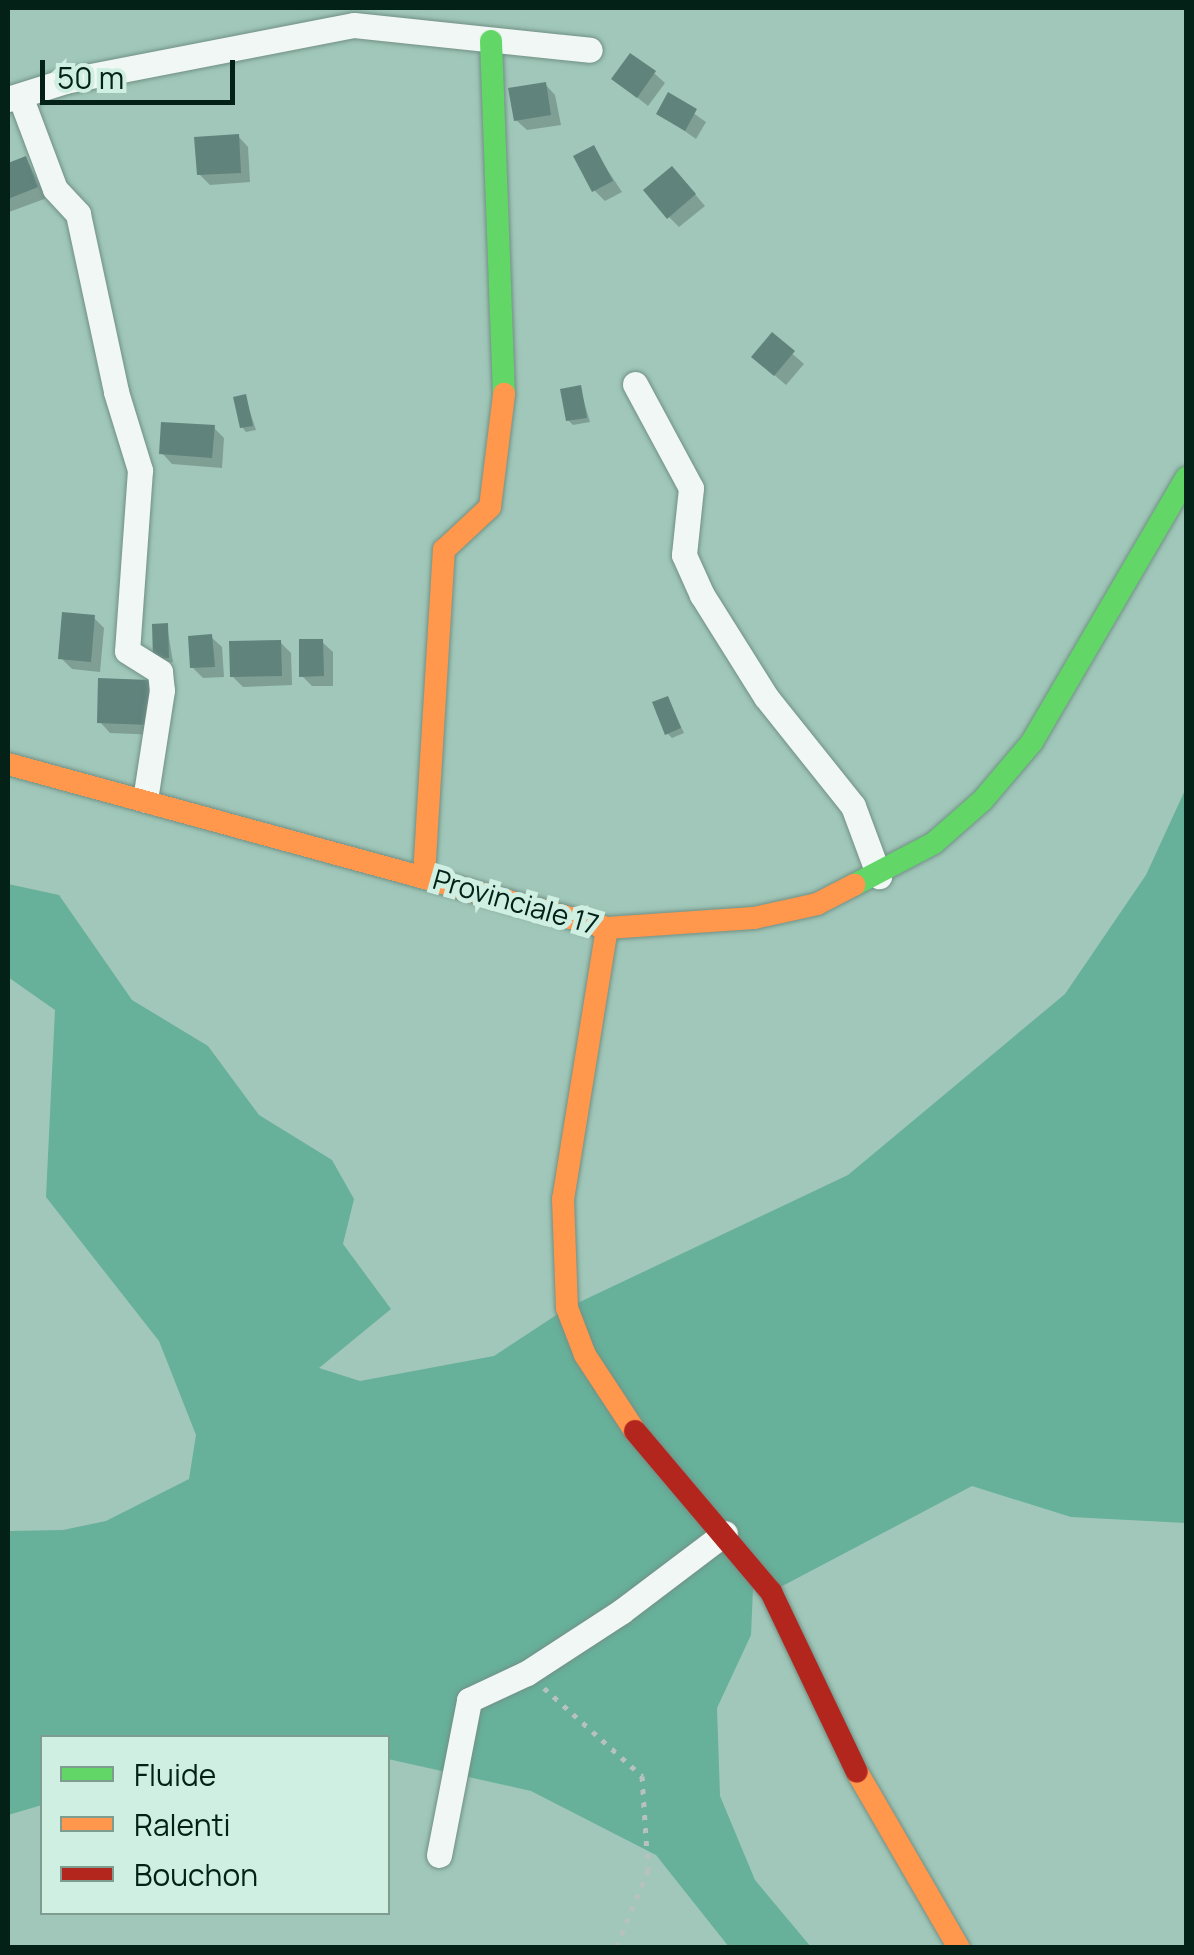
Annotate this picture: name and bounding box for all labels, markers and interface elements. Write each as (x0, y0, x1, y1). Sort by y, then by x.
scale bar (45, 40, 240, 102)
text: 50 m (57, 57, 124, 98)
street label: Provinciale 17 (429, 861, 603, 941)
legend (40, 1735, 390, 1915)
text: Fluide (134, 1754, 216, 1795)
text: Ralenti (134, 1804, 231, 1845)
text: Bouchon (134, 1854, 258, 1895)

